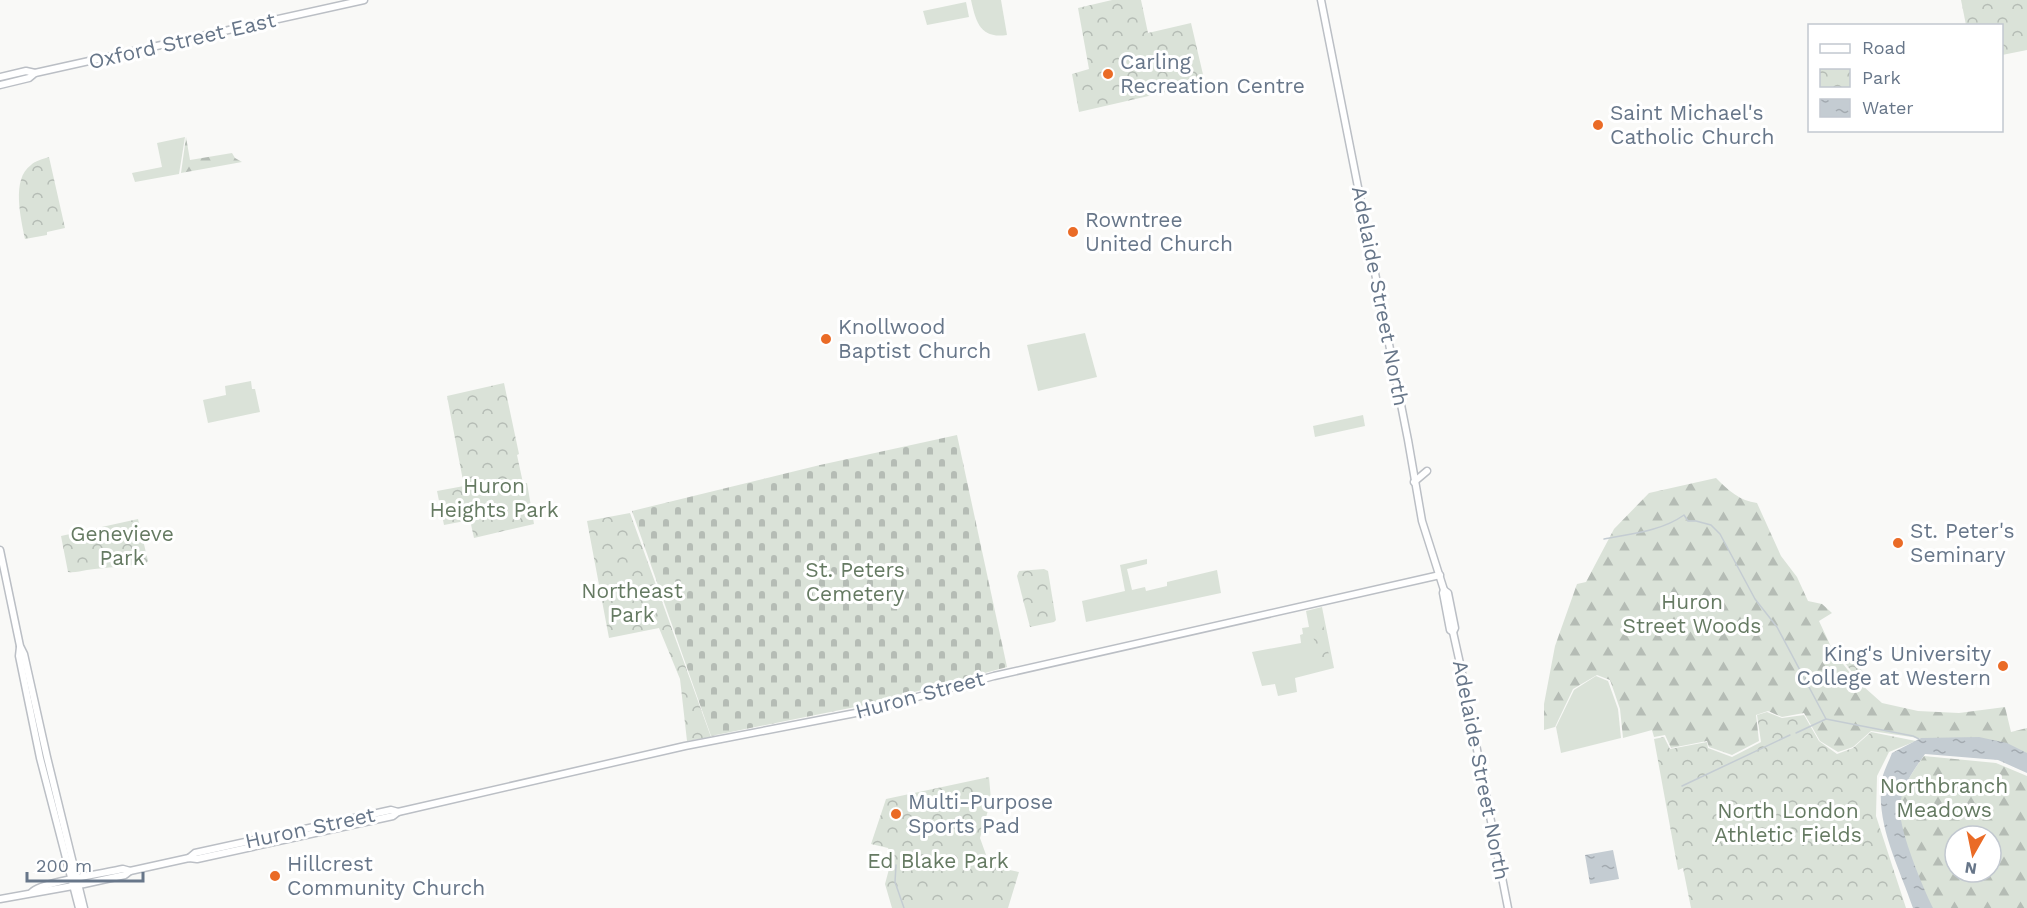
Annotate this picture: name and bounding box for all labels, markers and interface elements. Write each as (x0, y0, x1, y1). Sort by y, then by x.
street label: Oxford Street East (86, 7, 278, 74)
legend (1808, 24, 2003, 132)
text: Road (1862, 37, 1906, 58)
place label: Carling Recreation Centre (1120, 49, 1305, 98)
marker: Carling Recreation Centre (1101, 67, 1115, 81)
text: Park (1862, 67, 1901, 88)
text: Water (1862, 97, 1914, 118)
place label: Saint Michael's Catholic Church (1610, 100, 1775, 149)
marker: Saint Michael's Catholic Church (1591, 118, 1605, 132)
street label: Adelaide Street North (1347, 184, 1414, 408)
place label: Rowntree United Church (1085, 207, 1233, 256)
marker: Rowntree United Church (1066, 225, 1080, 239)
place label: Knollwood Baptist Church (838, 314, 991, 363)
marker: Knollwood Baptist Church (819, 332, 833, 346)
park label: Huron Heights Park (429, 473, 559, 522)
place label: St. Peter's Seminary (1910, 518, 2015, 567)
park label: Genevieve Park (70, 521, 174, 570)
marker: St. Peter's Seminary (1891, 536, 1905, 550)
park label: St. Peters Cemetery (805, 557, 905, 606)
park label: Northeast Park (581, 578, 683, 627)
park label: Huron Street Woods (1623, 589, 1761, 638)
place label: King's University College at Western (1797, 641, 1991, 690)
street label: Adelaide Street North (1448, 658, 1515, 882)
marker: King's University College at Western (1996, 659, 2010, 673)
street label: Huron Street (853, 665, 987, 724)
park label: Northbranch Meadows (1880, 773, 2008, 822)
place label: Multi-Purpose Sports Pad (908, 789, 1053, 838)
park label: North London Athletic Fields (1714, 798, 1862, 847)
street label: Huron Street (243, 801, 377, 854)
marker: Multi-Purpose Sports Pad (889, 807, 903, 821)
north arrow (1943, 824, 2003, 884)
scale bar (27, 845, 142, 883)
park label: Ed Blake Park (867, 848, 1009, 873)
place label: Hillcrest Community Church (287, 851, 485, 900)
text: 200 m (36, 855, 92, 876)
text: N (1963, 858, 1978, 879)
marker: Hillcrest Community Church (268, 869, 282, 883)

